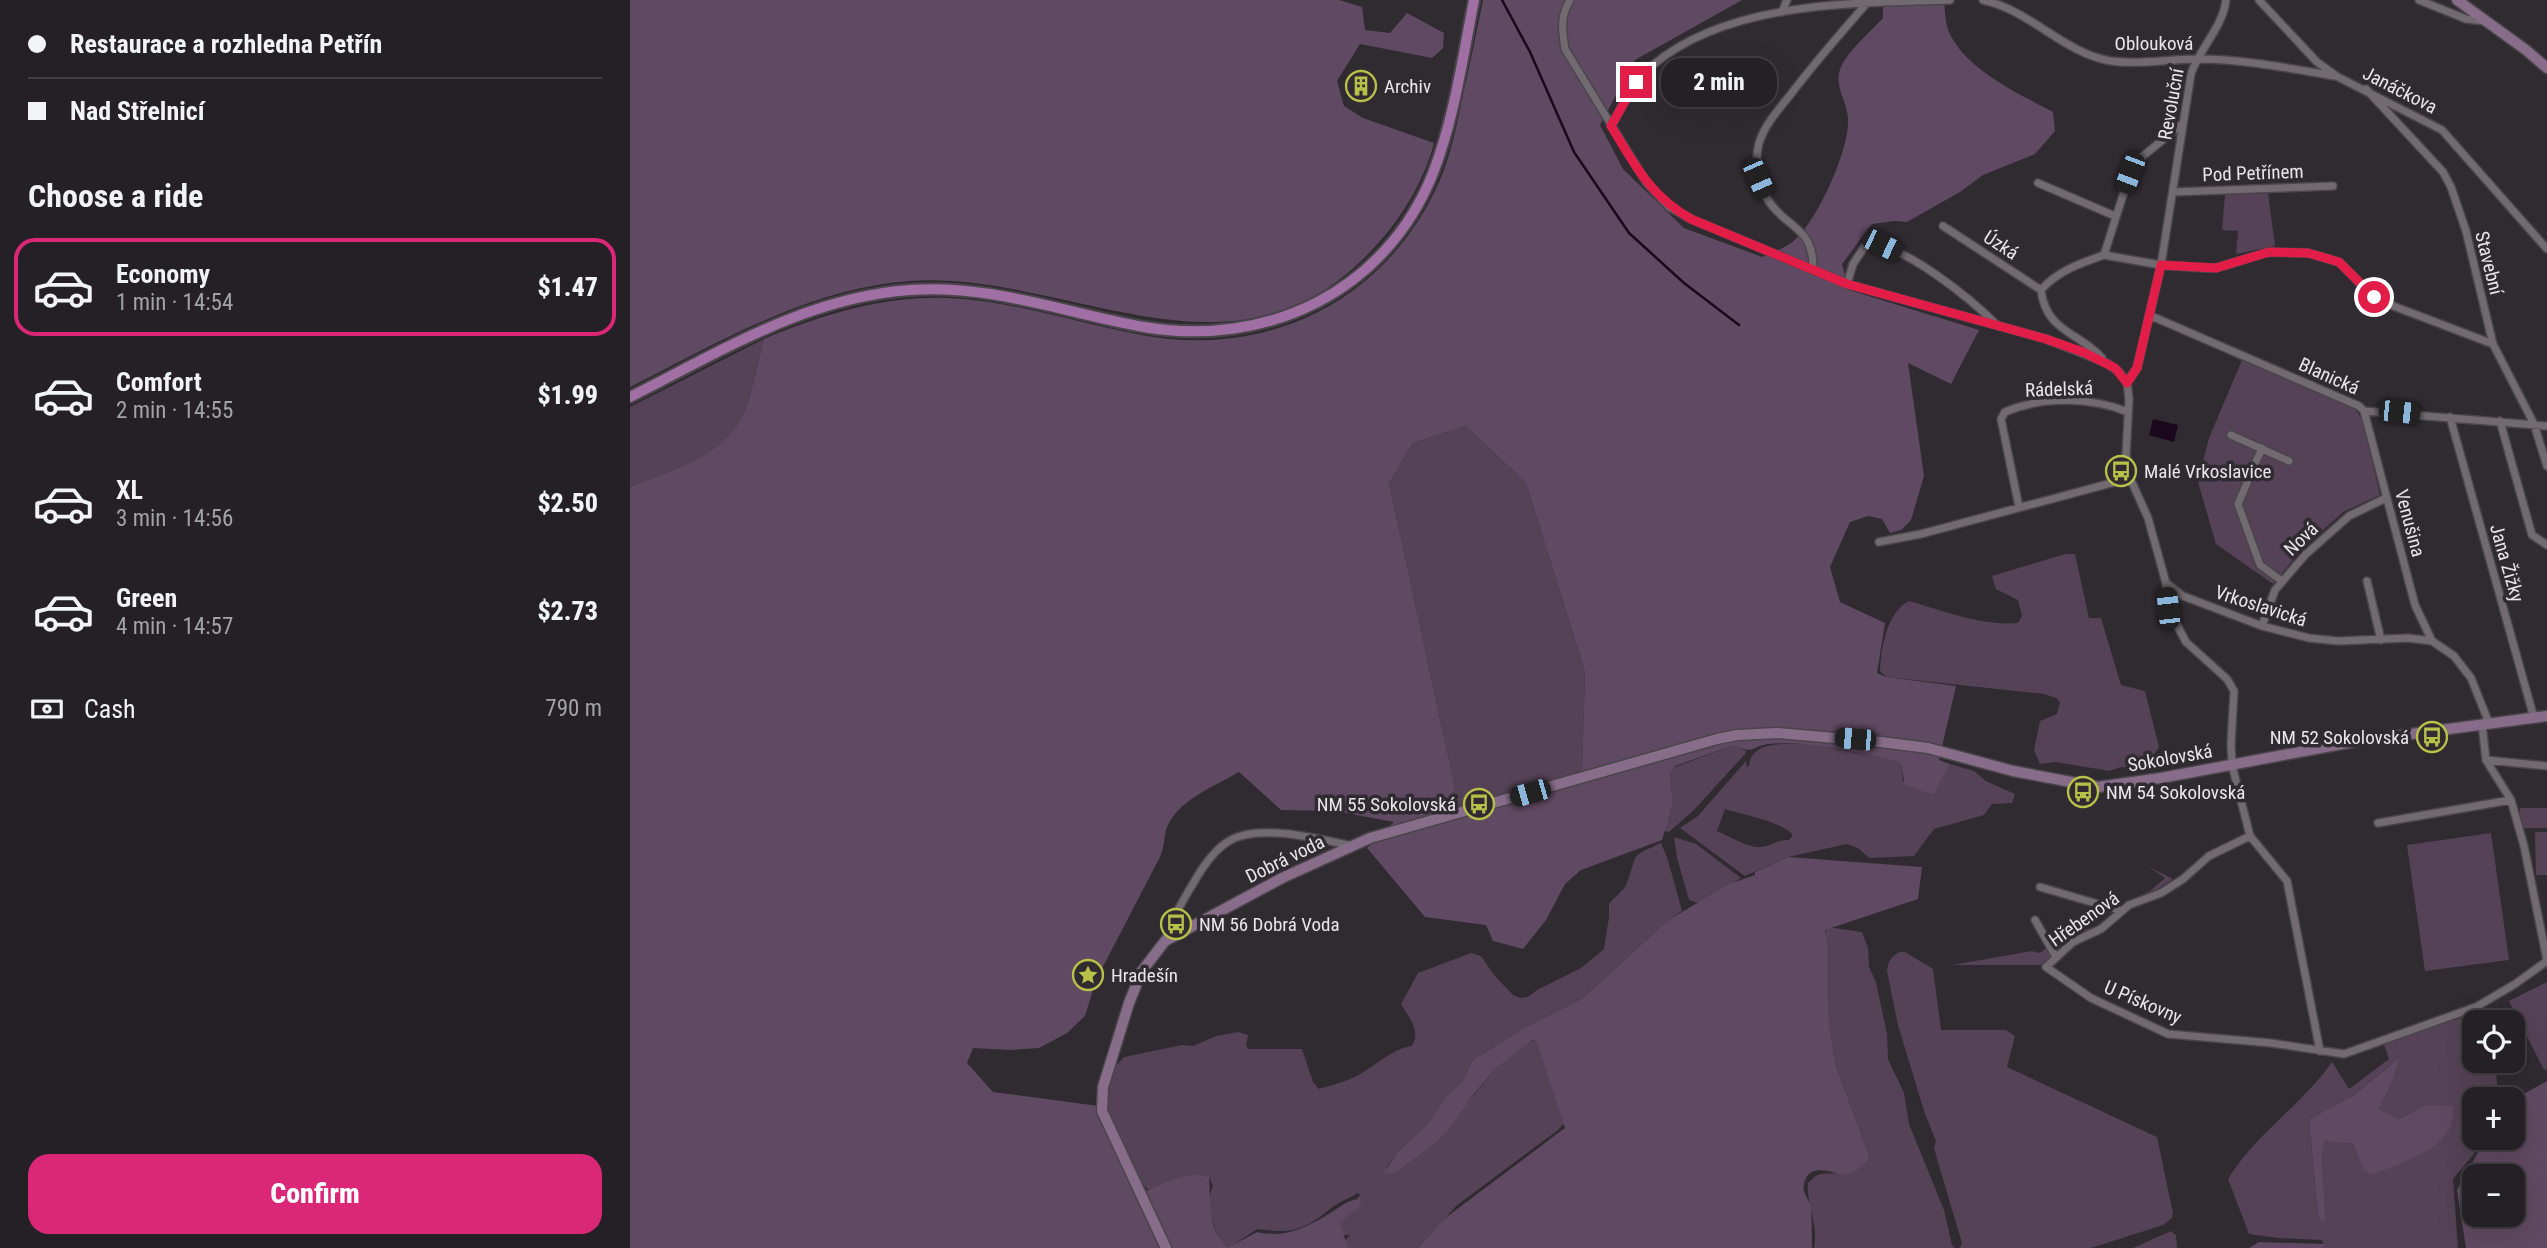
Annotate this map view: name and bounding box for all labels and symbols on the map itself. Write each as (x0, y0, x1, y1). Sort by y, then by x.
street label: Oblouková (2115, 32, 2193, 55)
callout: 2 min (1660, 57, 1776, 106)
street label: Janáčkova (2359, 61, 2441, 119)
street label: Revoluční (2153, 65, 2189, 142)
route end (1620, 66, 1652, 98)
building icon: Archiv (1344, 69, 1378, 103)
place label: Archiv (1384, 75, 1431, 98)
car (2113, 150, 2148, 196)
car (1740, 155, 1777, 201)
street label: Pod Petřínem (2202, 160, 2304, 186)
street label: Úzká (1979, 225, 2023, 265)
car (1859, 226, 1906, 264)
street label: Stavební (2470, 229, 2508, 298)
route start (2358, 281, 2390, 313)
street label: Blanická (2295, 353, 2363, 399)
street label: Rádelská (2025, 376, 2093, 402)
car (2378, 399, 2421, 425)
bus stop icon: Malé Vrkoslavice (2104, 454, 2138, 488)
place label: Malé Vrkoslavice (2144, 460, 2272, 483)
street label: Venušina (2390, 487, 2430, 559)
street label: Nová (2279, 517, 2323, 561)
street label: Jana Žižky (2485, 521, 2529, 605)
street label: Vrkoslavická (2212, 580, 2310, 632)
car (2156, 586, 2181, 630)
bus stop icon: NM 52 Sokolovská (2415, 720, 2449, 754)
place label: NM 52 Sokolovská (2270, 726, 2409, 749)
car (1834, 727, 1877, 751)
street label: Sokolovská (2126, 739, 2214, 777)
bus stop icon: NM 54 Sokolovská (2066, 775, 2100, 809)
car (1507, 777, 1554, 809)
place label: NM 54 Sokolovská (2106, 781, 2245, 804)
bus stop icon: NM 55 Sokolovská (1462, 787, 1496, 821)
place label: NM 55 Sokolovská (1317, 793, 1456, 816)
street label: Dobrá voda (1242, 830, 1328, 888)
street label: Hřebenová (2045, 887, 2123, 951)
bus stop icon: NM 56 Dobrá Voda (1159, 907, 1193, 941)
place label: NM 56 Dobrá Voda (1199, 913, 1340, 936)
place icon: Hradešín (1071, 958, 1105, 992)
place label: Hradešín (1111, 964, 1178, 987)
street label: U Pískovny (2101, 975, 2185, 1029)

